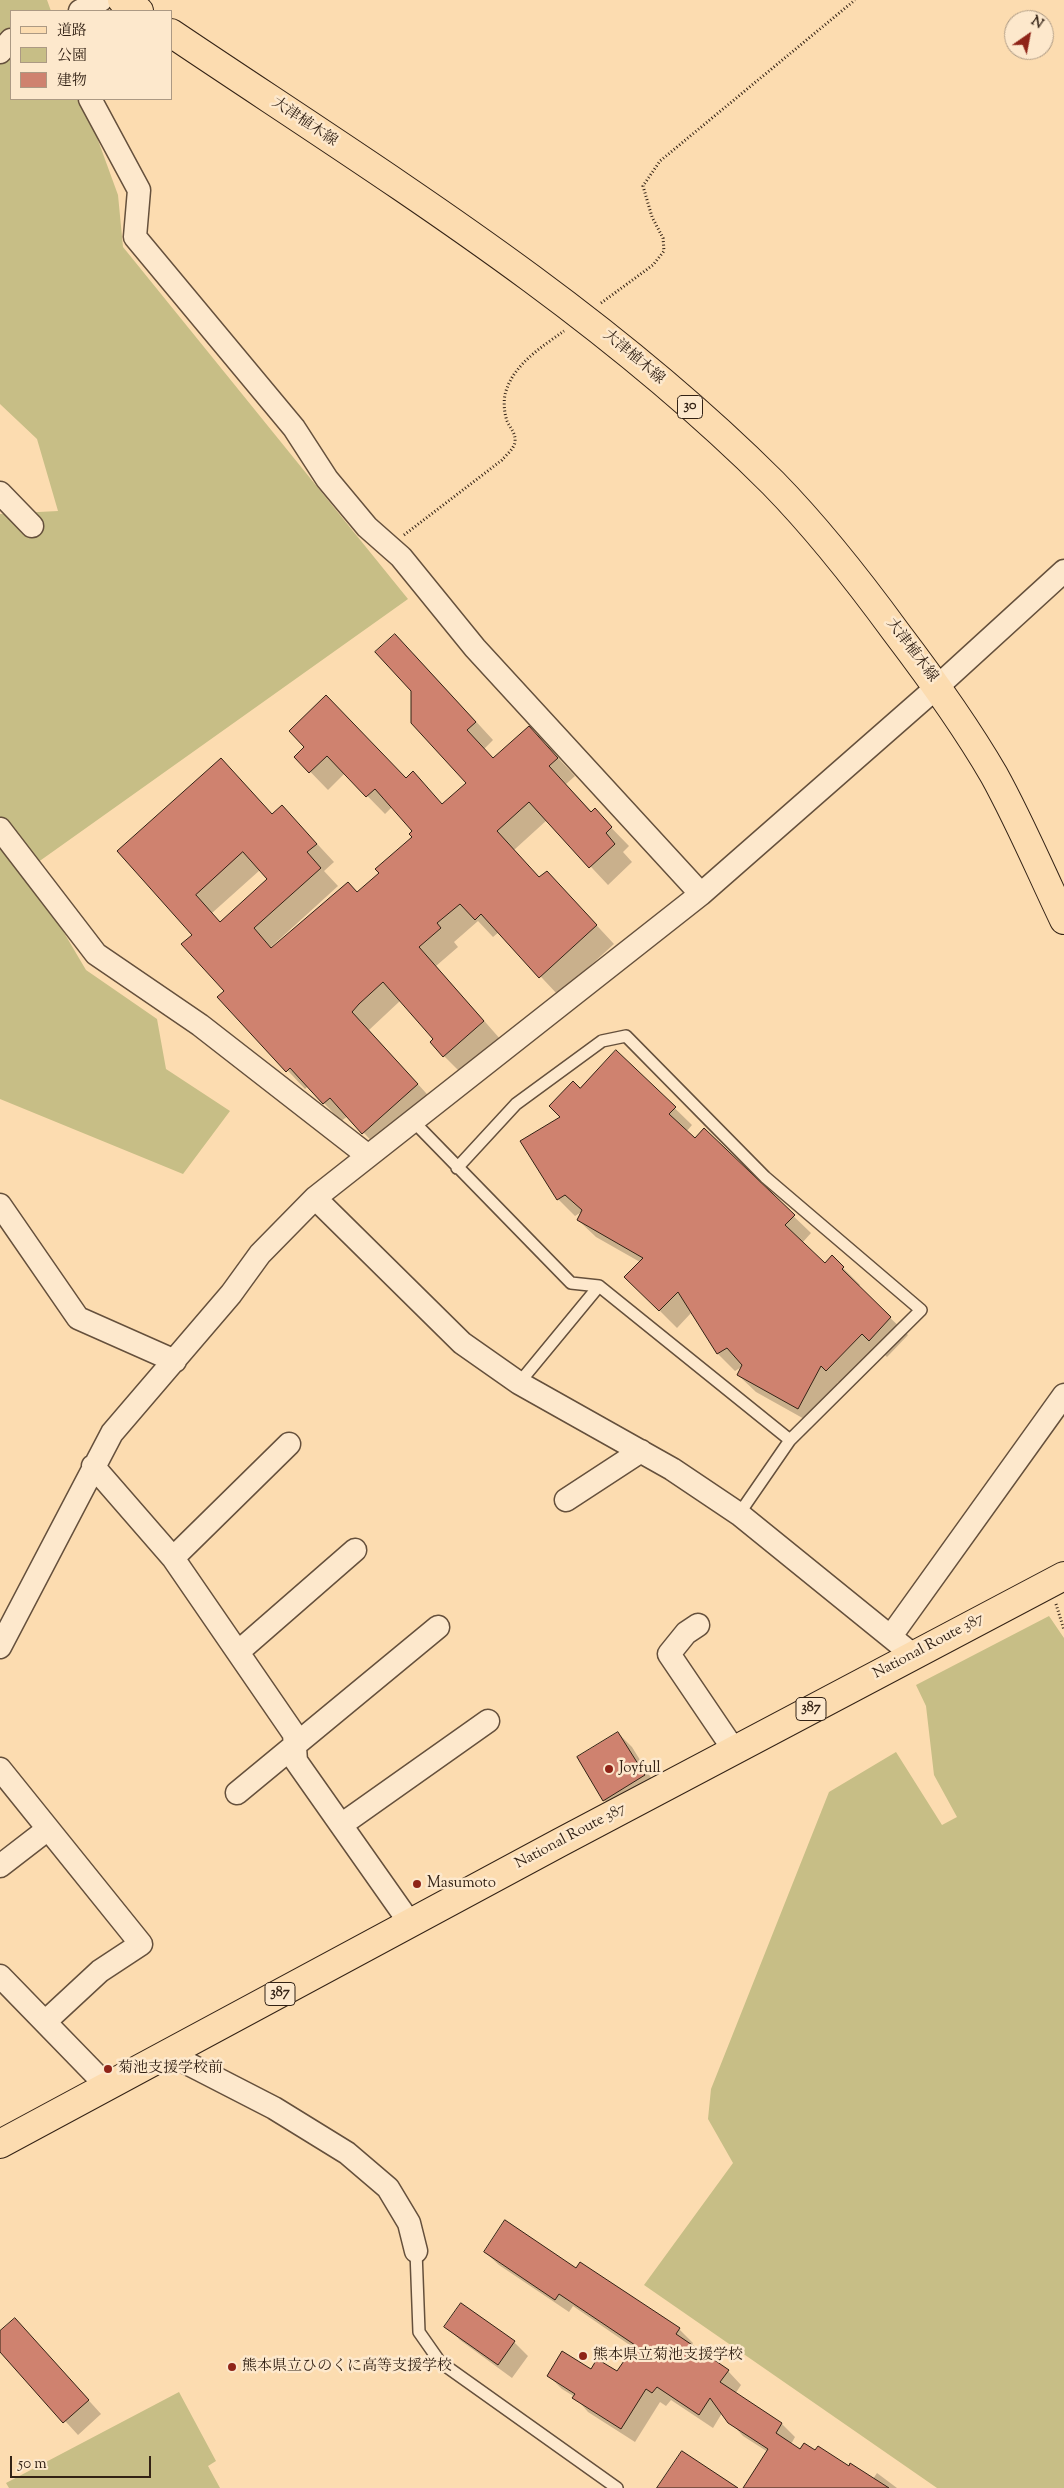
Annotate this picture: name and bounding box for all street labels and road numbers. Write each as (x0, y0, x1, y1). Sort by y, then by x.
street label: 大津植木線 (268, 95, 340, 151)
street label: 大津植木線 (598, 327, 668, 389)
road number: 30 (678, 396, 702, 418)
street label: 大津植木線 (881, 616, 941, 686)
street label: National Route 387 (871, 1610, 987, 1684)
road number: 387 (796, 1698, 826, 1720)
street label: National Route 387 (513, 1800, 629, 1874)
road number: 387 (265, 1982, 295, 2006)

